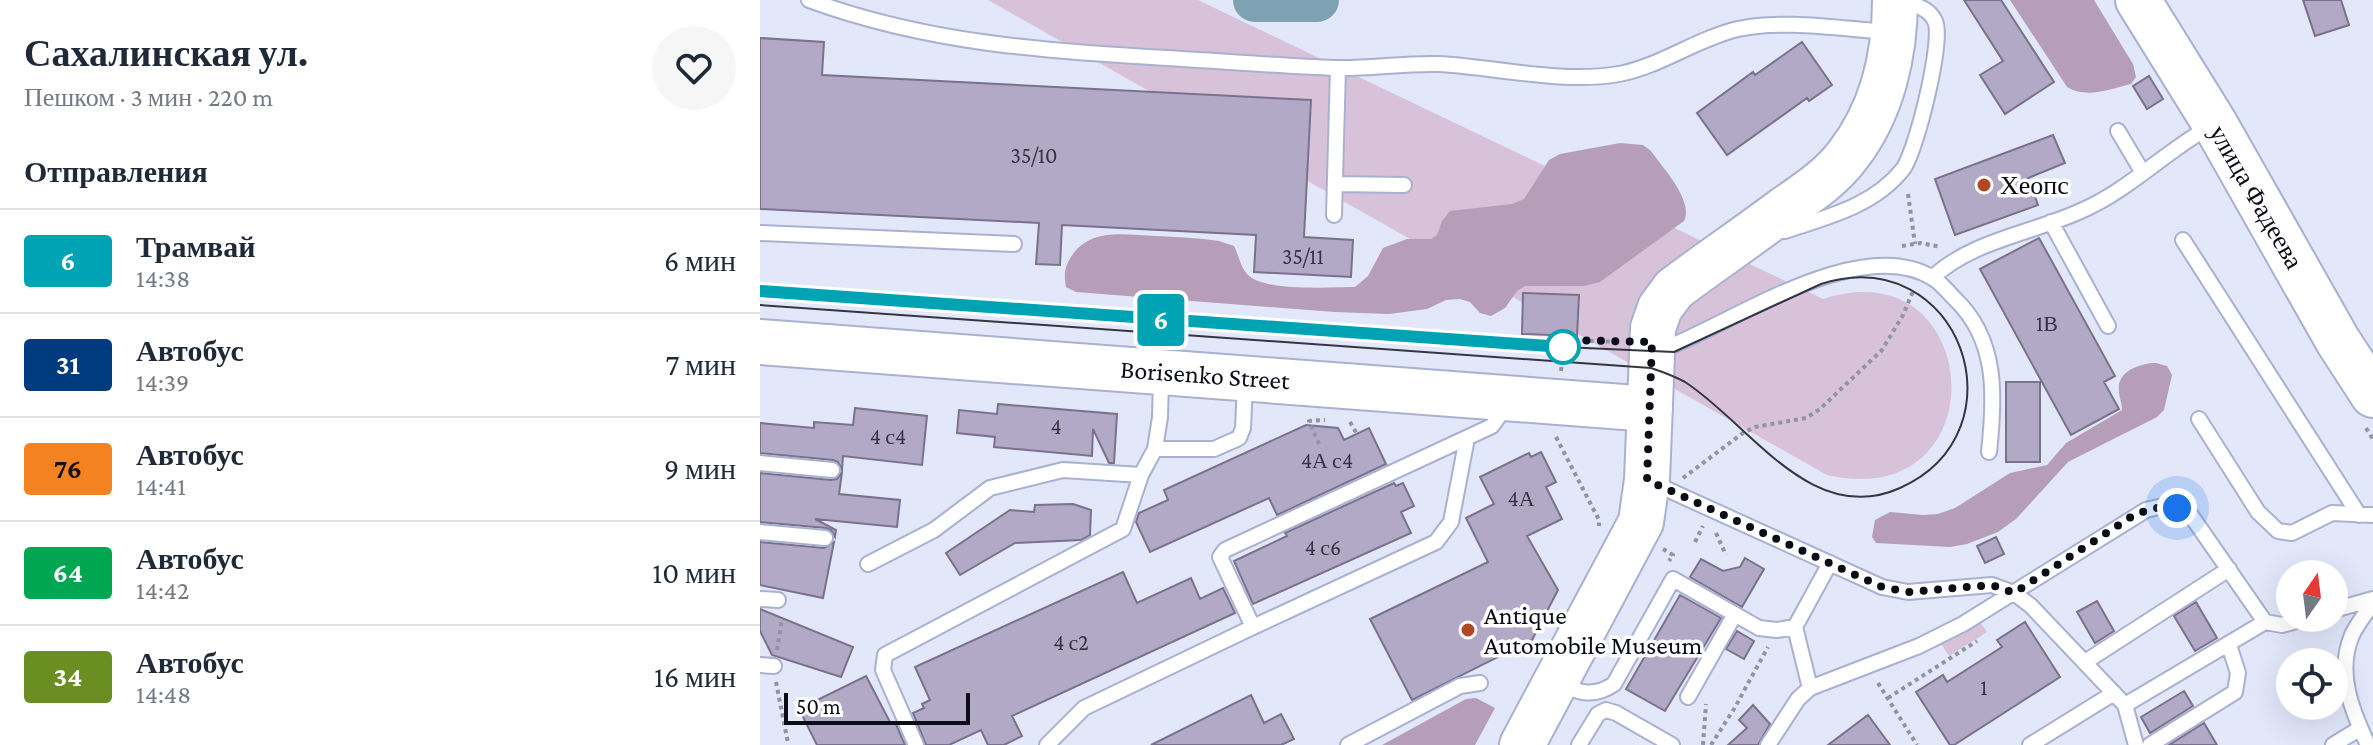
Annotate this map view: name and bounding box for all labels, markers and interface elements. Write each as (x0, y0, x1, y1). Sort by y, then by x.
button: heart (652, 26, 736, 110)
text: Сахалинская ул. (24, 32, 308, 74)
text: Пешком · 3 мин · 220 m (24, 83, 273, 112)
street label: улица Фадеева (2203, 120, 2309, 274)
house number: 35/10 (1011, 143, 1057, 168)
text: Отправления (24, 155, 208, 188)
place label: Хеопс (2000, 171, 2069, 200)
marker: Хеопс (1975, 176, 1993, 194)
text: Трамвай (136, 230, 255, 263)
text: 6 мин (664, 244, 736, 277)
house number: 35/11 (1282, 244, 1324, 269)
text: 6 (60, 245, 76, 276)
text: 14:38 (136, 264, 190, 293)
line badge: 6 (1135, 294, 1187, 346)
text: 6 (1153, 304, 1169, 335)
house number: 1В (2036, 311, 2058, 336)
unlabelled marker (1546, 330, 1580, 364)
text: Автобус (136, 334, 244, 367)
text: 7 мин (665, 348, 736, 381)
text: 31 (56, 349, 80, 380)
street label: Borisenko Street (1119, 355, 1291, 395)
text: 14:39 (136, 368, 189, 397)
house number: 4 (1050, 414, 1062, 439)
house number: 4 с4 (870, 424, 906, 449)
text: Автобус (136, 438, 244, 471)
house number: 4А с4 (1301, 448, 1353, 473)
text: 9 мин (664, 452, 736, 485)
text: 76 (54, 453, 82, 484)
text: 14:41 (136, 472, 186, 501)
house number: 4А (1507, 486, 1535, 511)
your location (2157, 488, 2197, 528)
house number: 4 с6 (1305, 535, 1341, 560)
text: Автобус (136, 542, 244, 575)
text: 10 мин (652, 556, 736, 589)
text: 64 (53, 557, 83, 588)
north arrow (2276, 560, 2348, 632)
map controls (2276, 560, 2348, 720)
text: 14:42 (136, 576, 189, 605)
place label: Antique Automobile Museum (1484, 601, 1703, 660)
marker: Antique Automobile Museum (1459, 621, 1477, 639)
house number: 4 с2 (1053, 630, 1089, 655)
text: Автобус (136, 646, 244, 679)
button: locate (2276, 648, 2348, 720)
text: 16 мин (654, 660, 736, 693)
text: 34 (54, 661, 82, 692)
house number: 1 (1980, 675, 1988, 700)
text: 14:48 (136, 680, 191, 709)
scale bar (784, 689, 970, 725)
text: 50 m (796, 694, 841, 719)

